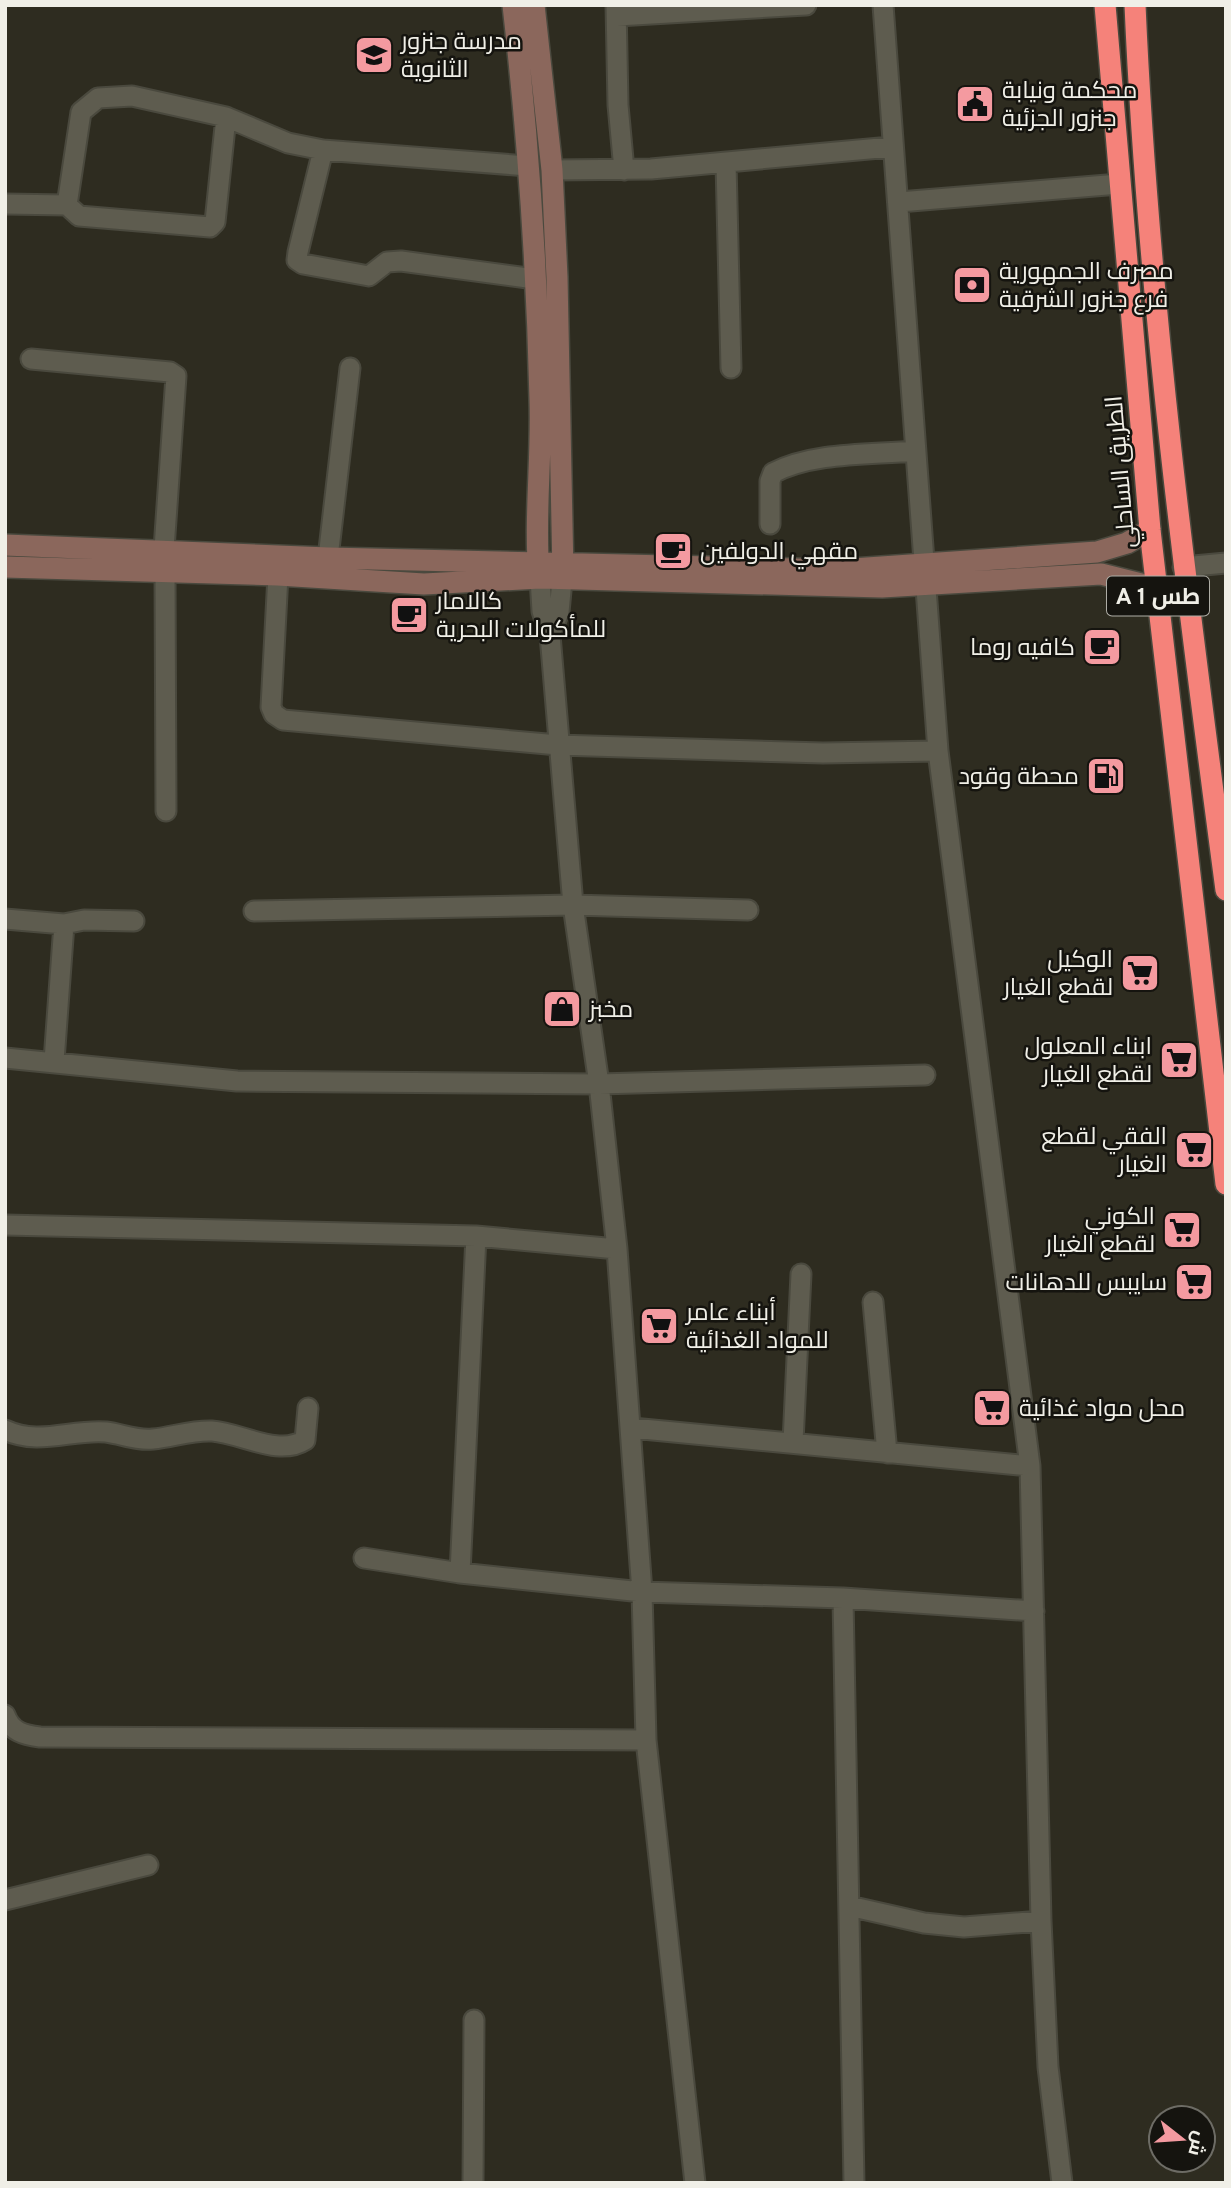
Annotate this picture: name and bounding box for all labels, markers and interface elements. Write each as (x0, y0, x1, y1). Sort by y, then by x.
place label: مدرسة جنزور الثانوية (399, 28, 522, 86)
school or university icon: مدرسة جنزور الثانوية (353, 34, 395, 76)
place label: محكمة ونيابة جنزور الجزئية (1002, 77, 1137, 135)
public building icon: محكمة ونيابة جنزور الجزئية (954, 83, 996, 125)
place label: مصرف الجمهورية فرع جنزور الشرقية (999, 258, 1174, 316)
bank icon: مصرف الجمهورية فرع جنزور الشرقية (951, 264, 993, 306)
street label: الطريق الساحلي (1100, 394, 1146, 549)
cafe icon: مقهي الدولفين (652, 530, 694, 572)
place label: مقهي الدولفين (700, 538, 858, 570)
road number: A 1 طس (1107, 576, 1209, 616)
place label: كالامار للمأكولات البحرية (434, 588, 606, 646)
cafe icon: كالامار للمأكولات البحرية (388, 594, 430, 636)
cafe icon: كافيه روما (1081, 626, 1123, 668)
place label: كافيه روما (970, 634, 1075, 664)
fuel station icon: محطة وقود (1085, 755, 1127, 797)
place label: محطة وقود (959, 763, 1079, 793)
place label: الوكيل لقطع الغيار (1002, 946, 1113, 1004)
supermarket icon: الوكيل لقطع الغيار (1119, 952, 1161, 994)
shop icon: مخبز (541, 988, 583, 1030)
place label: مخبز (587, 996, 633, 1026)
place label: ابناء المعلول لقطع الغيار (1025, 1033, 1152, 1091)
supermarket icon: ابناء المعلول لقطع الغيار (1158, 1039, 1200, 1081)
place label: الفقي لقطع الغيار (1041, 1123, 1167, 1181)
supermarket icon: الفقي لقطع الغيار (1173, 1129, 1215, 1171)
place label: الكوني لقطع الغيار (1044, 1203, 1155, 1261)
supermarket icon: الكوني لقطع الغيار (1161, 1209, 1203, 1251)
supermarket icon: سايبس للدهانات (1173, 1261, 1215, 1303)
place label: سايبس للدهانات (1006, 1269, 1167, 1299)
place label: أبناء عامر للمواد الغذائية (684, 1296, 829, 1357)
supermarket icon: أبناء عامر للمواد الغذائية (638, 1305, 680, 1347)
supermarket icon: محل مواد غذائية (971, 1387, 1013, 1429)
place label: محل مواد غذائية (1019, 1395, 1185, 1425)
north arrow (1147, 2104, 1217, 2174)
text: ش (1181, 2128, 1211, 2159)

